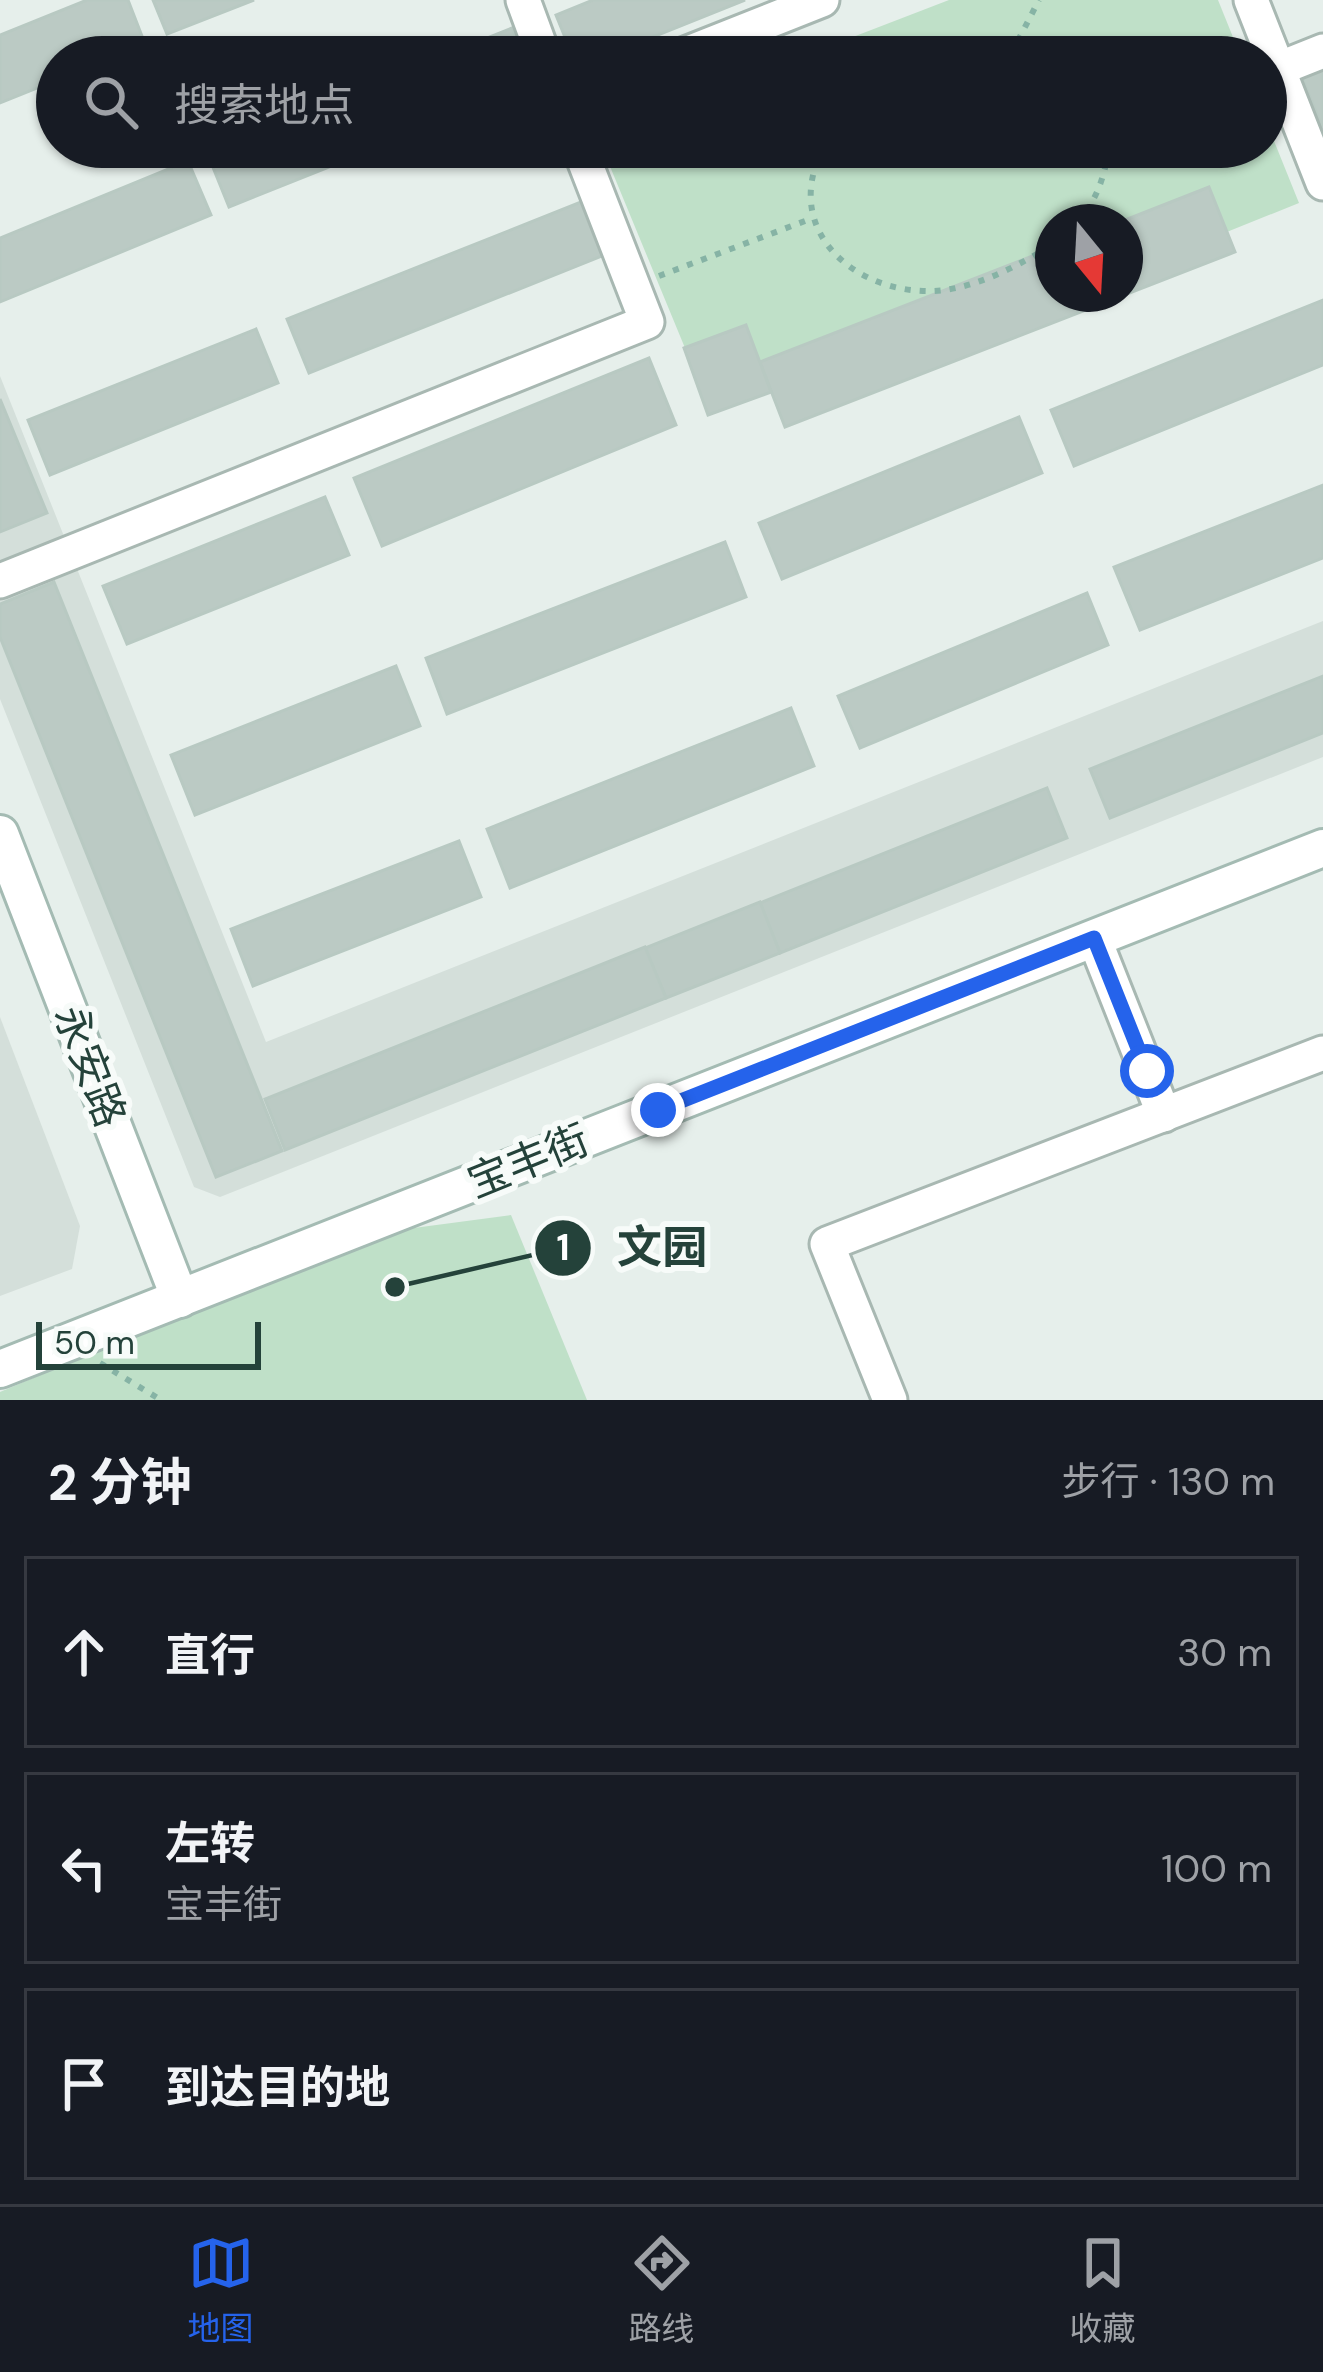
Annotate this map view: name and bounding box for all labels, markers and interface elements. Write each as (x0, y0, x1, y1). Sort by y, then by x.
search box (36, 36, 1287, 168)
icon: search (78, 69, 144, 135)
text: 搜索地点 (174, 76, 354, 135)
north arrow (1035, 204, 1143, 312)
street label: 永安路 (42, 997, 138, 1135)
route start (1120, 1044, 1174, 1098)
route end (631, 1083, 685, 1137)
street label: 宝丰街 (459, 1112, 597, 1210)
callout: 文园 (533, 1207, 731, 1288)
text: 文园 (617, 1218, 707, 1277)
text: 1 (556, 1224, 570, 1271)
scale bar (36, 1316, 261, 1369)
text: 50 m (54, 1321, 135, 1364)
text: 2 分钟 (48, 1449, 191, 1516)
text: 步行 · 130 m (1062, 1456, 1275, 1507)
icon: ahead (51, 1619, 117, 1685)
text: 直行 (165, 1626, 255, 1685)
text: 30 m (1177, 1627, 1272, 1678)
text: 左转 (165, 1814, 255, 1873)
icon: left (51, 1835, 117, 1901)
text: 100 m (1161, 1843, 1272, 1894)
text: 宝丰街 (165, 1879, 282, 1930)
icon: arrive (51, 2051, 117, 2117)
text: 到达目的地 (165, 2058, 390, 2117)
tab: 地图 (188, 2230, 254, 2350)
tab: 路线 (629, 2230, 695, 2350)
tab: 收藏 (1070, 2230, 1136, 2350)

